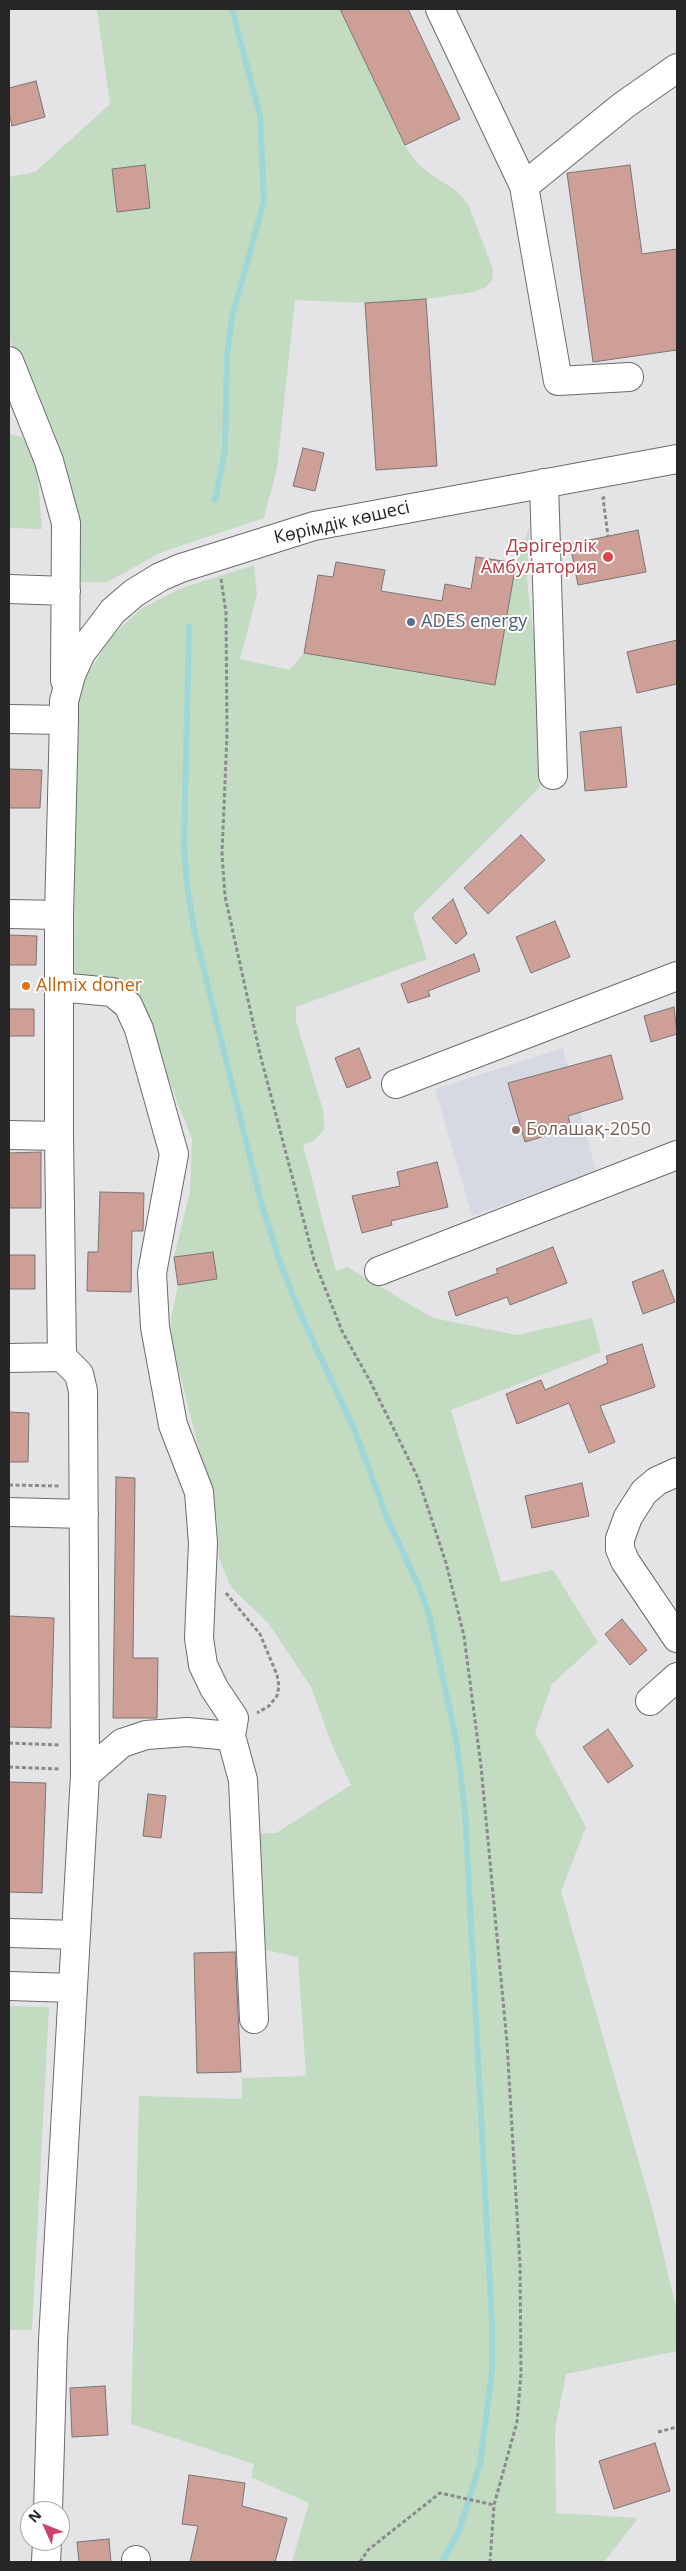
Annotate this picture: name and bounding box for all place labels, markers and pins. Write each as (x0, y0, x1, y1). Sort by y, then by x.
place label: Дәрігерлік Амбулатория (481, 536, 597, 578)
marker: Дәрігерлік Амбулатория (601, 550, 615, 564)
place label: ADES energy (421, 611, 527, 633)
marker: ADES energy (405, 616, 417, 628)
place label: Allmix doner (36, 975, 142, 997)
marker: Allmix doner (20, 980, 32, 992)
place label: Болашақ-2050 (526, 1119, 651, 1141)
marker: Болашақ-2050 (510, 1124, 522, 1136)

